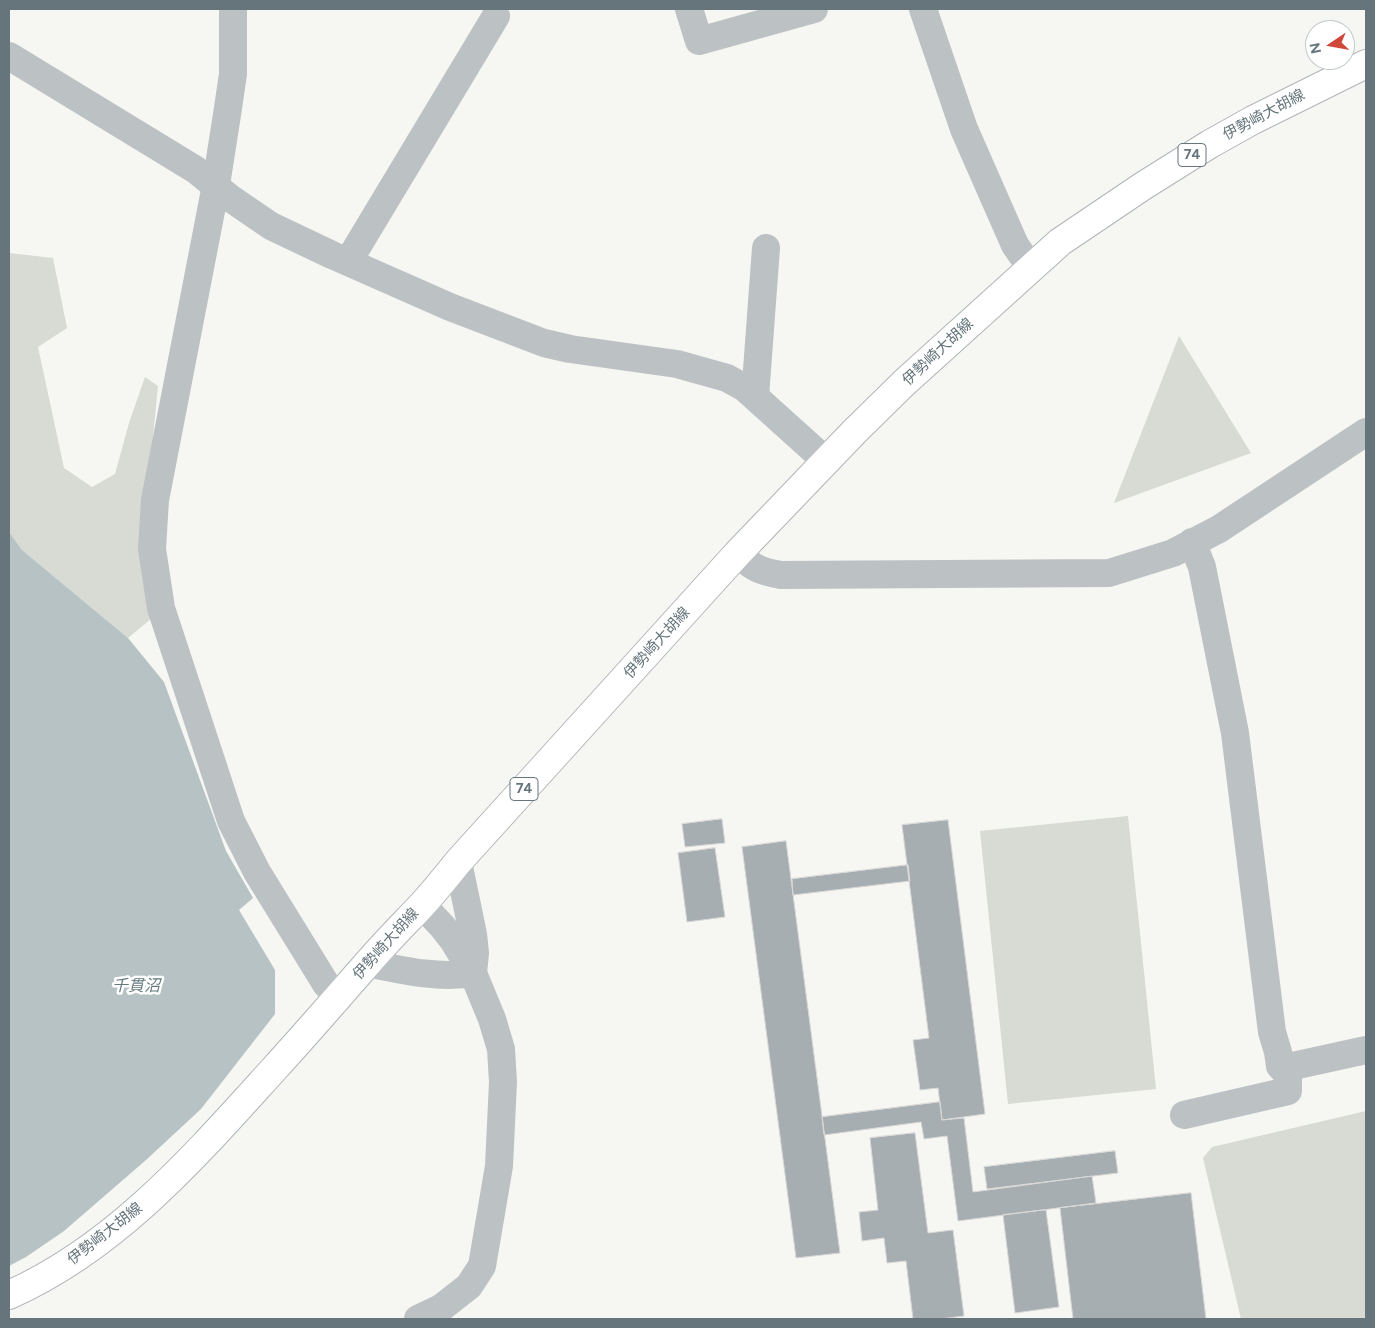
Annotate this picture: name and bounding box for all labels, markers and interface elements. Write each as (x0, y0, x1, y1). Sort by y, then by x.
north arrow (1305, 20, 1355, 70)
text: N (1306, 41, 1325, 55)
street label: 伊勢崎大胡線 (1220, 86, 1308, 144)
road number: 74 (1178, 144, 1206, 166)
street label: 伊勢崎大胡線 (899, 315, 977, 389)
street label: 伊勢崎大胡線 (620, 604, 694, 682)
road number: 74 (510, 778, 538, 801)
street label: 伊勢崎大胡線 (349, 905, 423, 983)
water label: 千貫沼 (112, 976, 160, 996)
street label: 伊勢崎大胡線 (64, 1199, 146, 1269)

